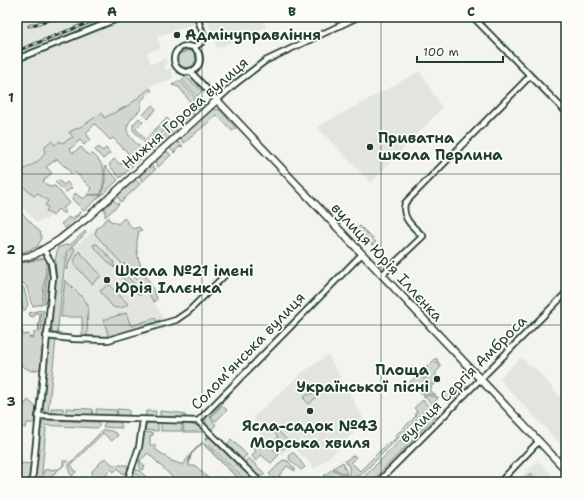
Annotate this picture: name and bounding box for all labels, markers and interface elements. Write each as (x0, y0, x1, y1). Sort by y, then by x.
text: A (107, 3, 117, 20)
text: B (288, 3, 296, 20)
text: C (467, 3, 475, 20)
place label: Адмінуправління (185, 25, 321, 45)
marker: Адмінуправління (172, 30, 182, 40)
scale bar (417, 38, 503, 64)
text: 100 m (423, 44, 459, 60)
street label: Нижня Горова вулиця (118, 53, 252, 173)
text: 1 (8, 89, 14, 106)
place label: Приватна школа Перлина (378, 128, 503, 165)
marker: Приватна школа Перлина (365, 142, 375, 152)
street label: вулиця Юрія Іллєнка (327, 198, 448, 326)
text: 2 (6, 241, 16, 258)
place label: Школа №21 імені Юрія Іллєнка (115, 261, 254, 298)
marker: Школа №21 імені Юрія Іллєнка (102, 275, 112, 285)
street label: Соломʼянська вулиця (186, 288, 310, 414)
street label: вулиця Сергія Амброса (395, 310, 532, 447)
place label: Площа Української пісні (296, 360, 430, 397)
marker: Площа Української пісні (432, 374, 442, 384)
text: 3 (6, 393, 16, 410)
marker: Ясла-садок №43 Морська хвиля (305, 406, 315, 416)
place label: Ясла-садок №43 Морська хвиля (242, 416, 378, 453)

